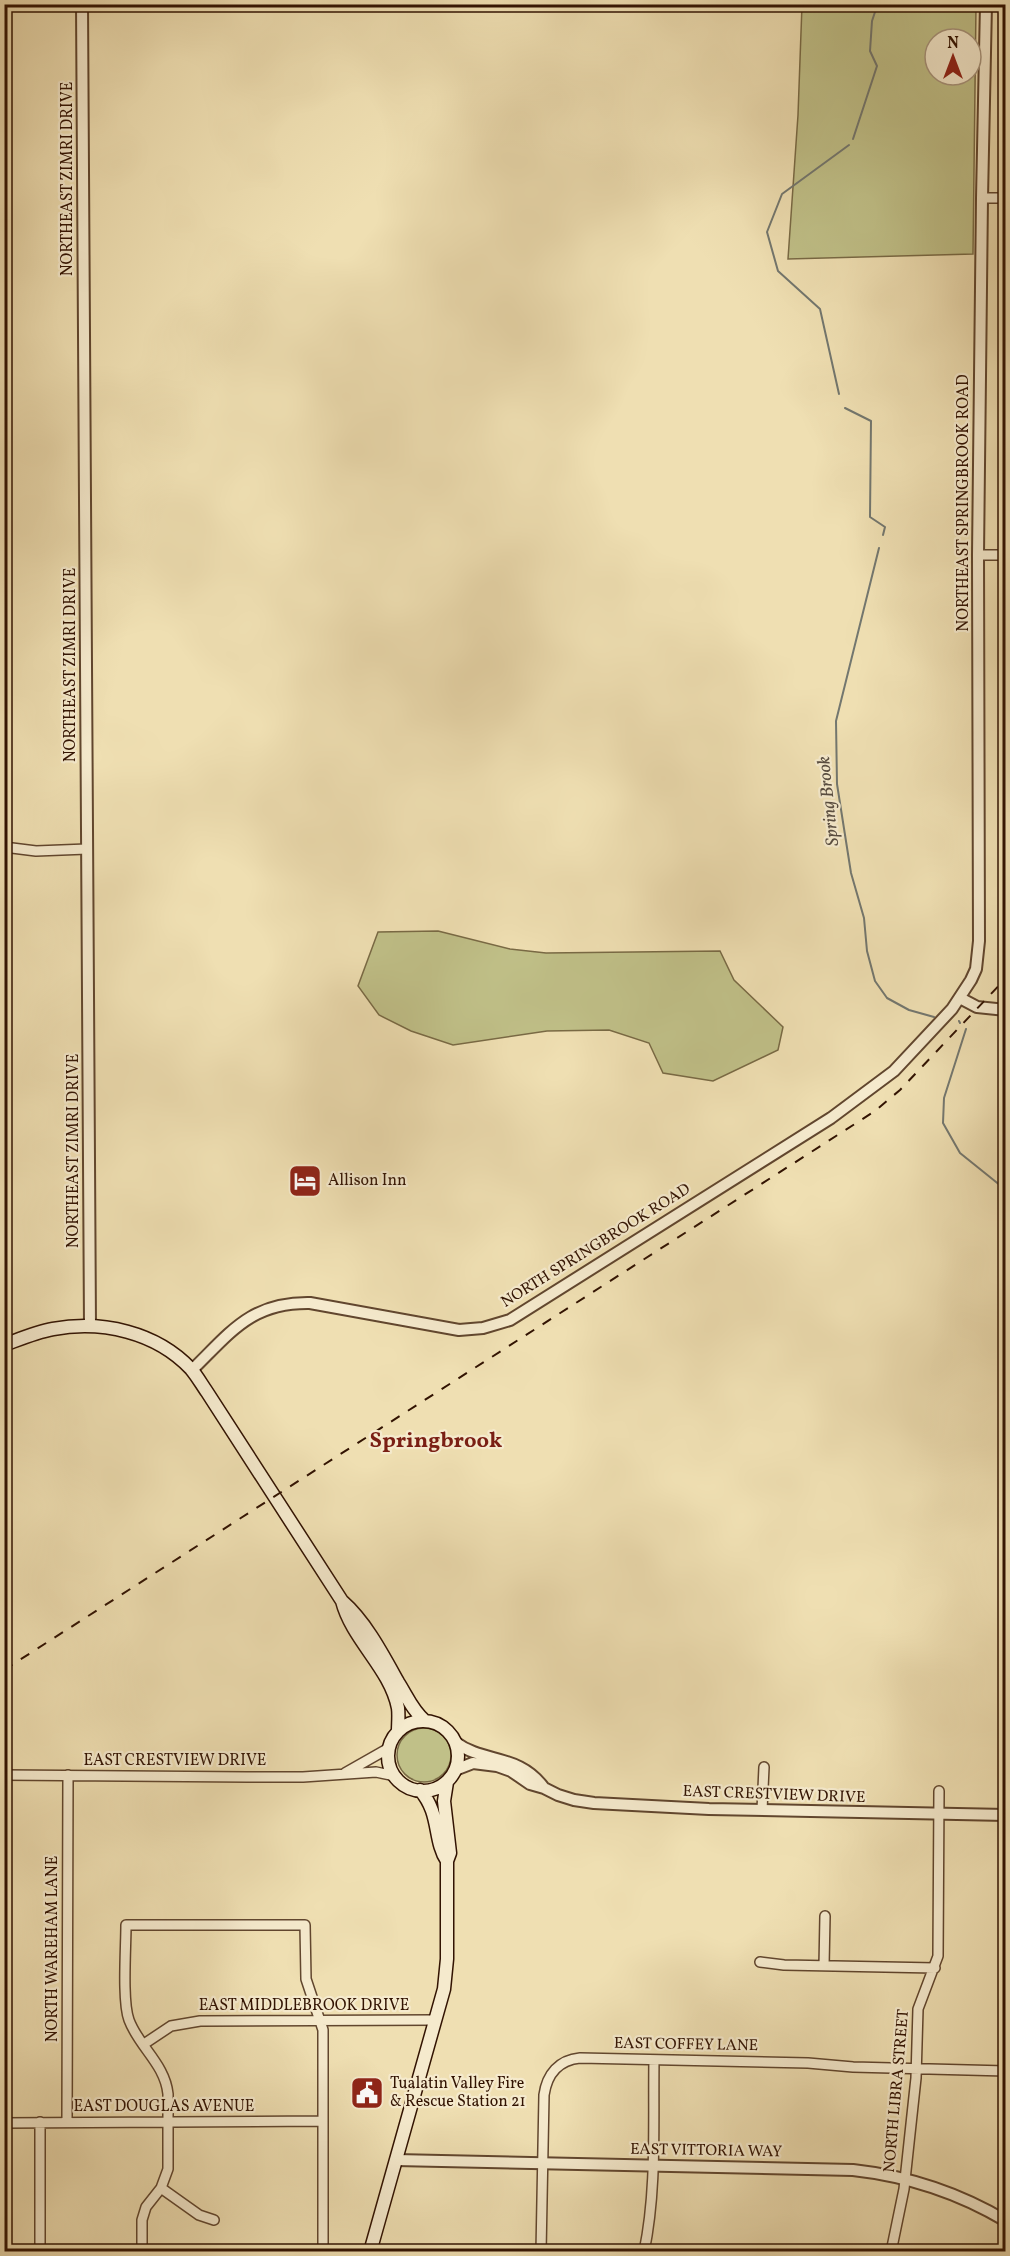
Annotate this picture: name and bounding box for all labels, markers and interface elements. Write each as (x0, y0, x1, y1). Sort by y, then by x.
north arrow (923, 27, 983, 87)
text: N (947, 33, 959, 55)
street label: NORTHEAST ZIMRI DRIVE (57, 82, 79, 276)
street label: NORTHEAST SPRINGBROOK ROAD (953, 374, 975, 632)
street label: NORTHEAST ZIMRI DRIVE (60, 568, 82, 762)
water label: Spring Brook (812, 755, 846, 847)
street label: NORTHEAST ZIMRI DRIVE (63, 1054, 85, 1248)
hotel icon: Allison Inn (287, 1163, 323, 1199)
place label: Allison Inn (328, 1170, 407, 1192)
street label: NORTH SPRINGBROOK ROAD (497, 1178, 695, 1313)
district label: Springbrook (370, 1426, 502, 1457)
street label: EAST CRESTVIEW DRIVE (84, 1750, 266, 1772)
street label: EAST CRESTVIEW DRIVE (682, 1781, 866, 1809)
street label: NORTH WAREHAM LANE (42, 1856, 64, 2042)
street label: EAST MIDDLEBROOK DRIVE (199, 1995, 409, 2017)
street label: NORTH LIBRA STREET (879, 2008, 915, 2174)
street label: EAST COFFEY LANE (614, 2033, 758, 2057)
place label: Tualatin Valley Fire & Rescue Station 21 (390, 2073, 526, 2113)
public building icon: Tualatin Valley Fire & Rescue Station 21 (349, 2075, 385, 2111)
street label: EAST DOUGLAS AVENUE (74, 2096, 254, 2118)
street label: EAST VITTORIA WAY (630, 2139, 782, 2163)

